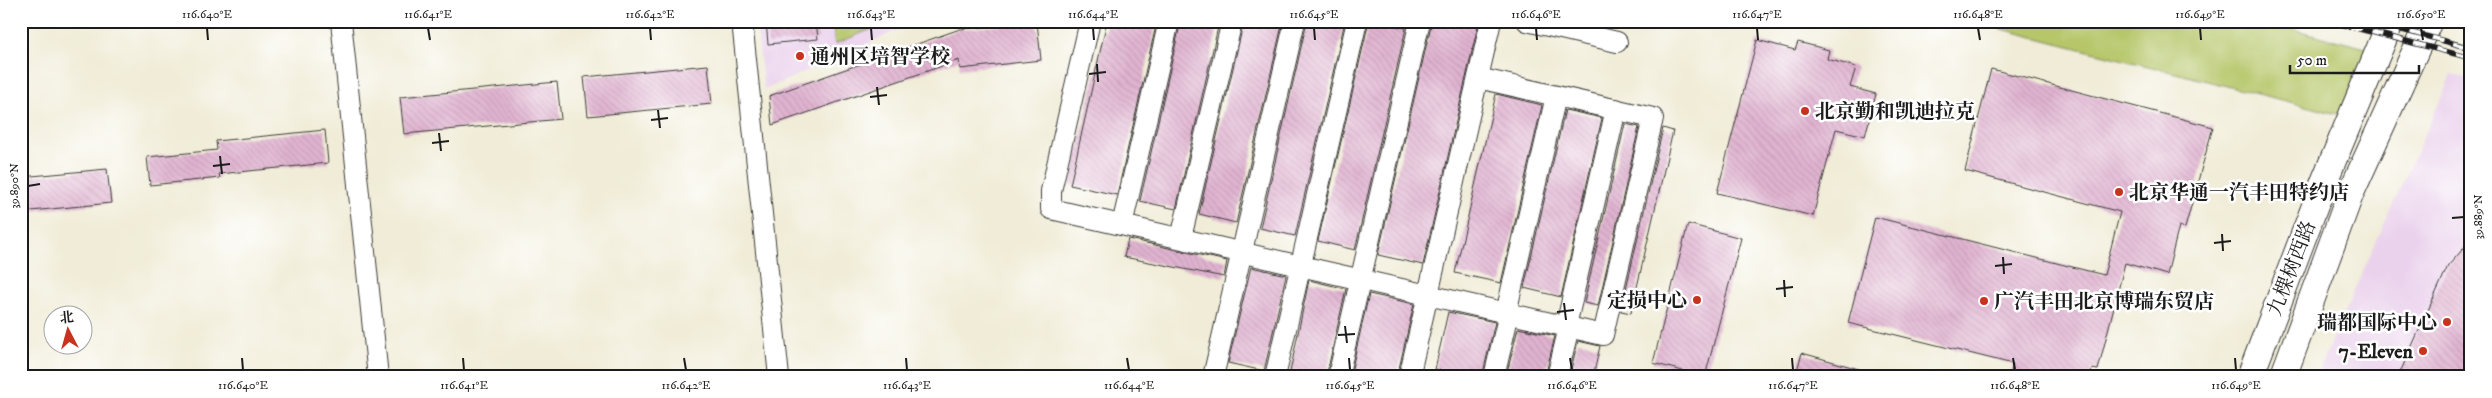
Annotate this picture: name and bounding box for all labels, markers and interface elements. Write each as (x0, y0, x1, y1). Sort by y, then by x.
text: 116.640°E (182, 7, 232, 22)
text: 116.641°E (404, 7, 452, 22)
text: 116.642°E (625, 7, 675, 22)
text: 116.643°E (847, 7, 895, 22)
text: 116.644°E (1068, 7, 1119, 22)
text: 116.645°E (1289, 7, 1339, 22)
text: 116.646°E (1511, 7, 1561, 22)
text: 116.647°E (1732, 7, 1782, 22)
text: 116.648°E (1953, 7, 2003, 22)
text: 116.649°E (2175, 7, 2225, 22)
text: 116.650°E (2397, 7, 2446, 22)
scale bar (2290, 42, 2418, 74)
place label: 通州区培智学校 (810, 45, 950, 70)
marker: 通州区培智学校 (794, 50, 806, 62)
text: 50 m (2297, 51, 2327, 70)
place label: 北京勤和凯迪拉克 (1815, 100, 1975, 125)
marker: 北京勤和凯迪拉克 (1799, 105, 1811, 117)
text: 39.890°N (7, 163, 22, 209)
place label: 北京华通一汽丰田特约店 (2129, 181, 2349, 206)
marker: 北京华通一汽丰田特约店 (2113, 186, 2125, 198)
text: 39.889°N (2471, 194, 2486, 240)
street label: 九棵树西路 (2263, 217, 2322, 320)
place label: 定损中心 (1607, 289, 1687, 314)
place label: 广汽丰田北京博瑞东贸店 (1994, 290, 2214, 315)
marker: 定损中心 (1691, 294, 1703, 306)
marker: 广汽丰田北京博瑞东贸店 (1978, 295, 1990, 307)
north arrow (42, 306, 92, 356)
text: 北 (59, 308, 75, 328)
place label: 瑞都国际中心 (2317, 311, 2437, 336)
marker: 瑞都国际中心 (2441, 316, 2453, 328)
place label: 7-Eleven (2338, 340, 2414, 365)
marker: 7-Eleven (2417, 345, 2429, 357)
text: 116.640°E (218, 378, 268, 393)
text: 116.641°E (440, 378, 488, 393)
text: 116.642°E (661, 378, 711, 393)
text: 116.643°E (883, 378, 931, 393)
text: 116.644°E (1104, 378, 1155, 393)
text: 116.645°E (1325, 378, 1375, 393)
text: 116.646°E (1547, 378, 1597, 393)
text: 116.647°E (1768, 378, 1818, 393)
text: 116.648°E (1990, 378, 2040, 393)
text: 116.649°E (2211, 378, 2261, 393)

